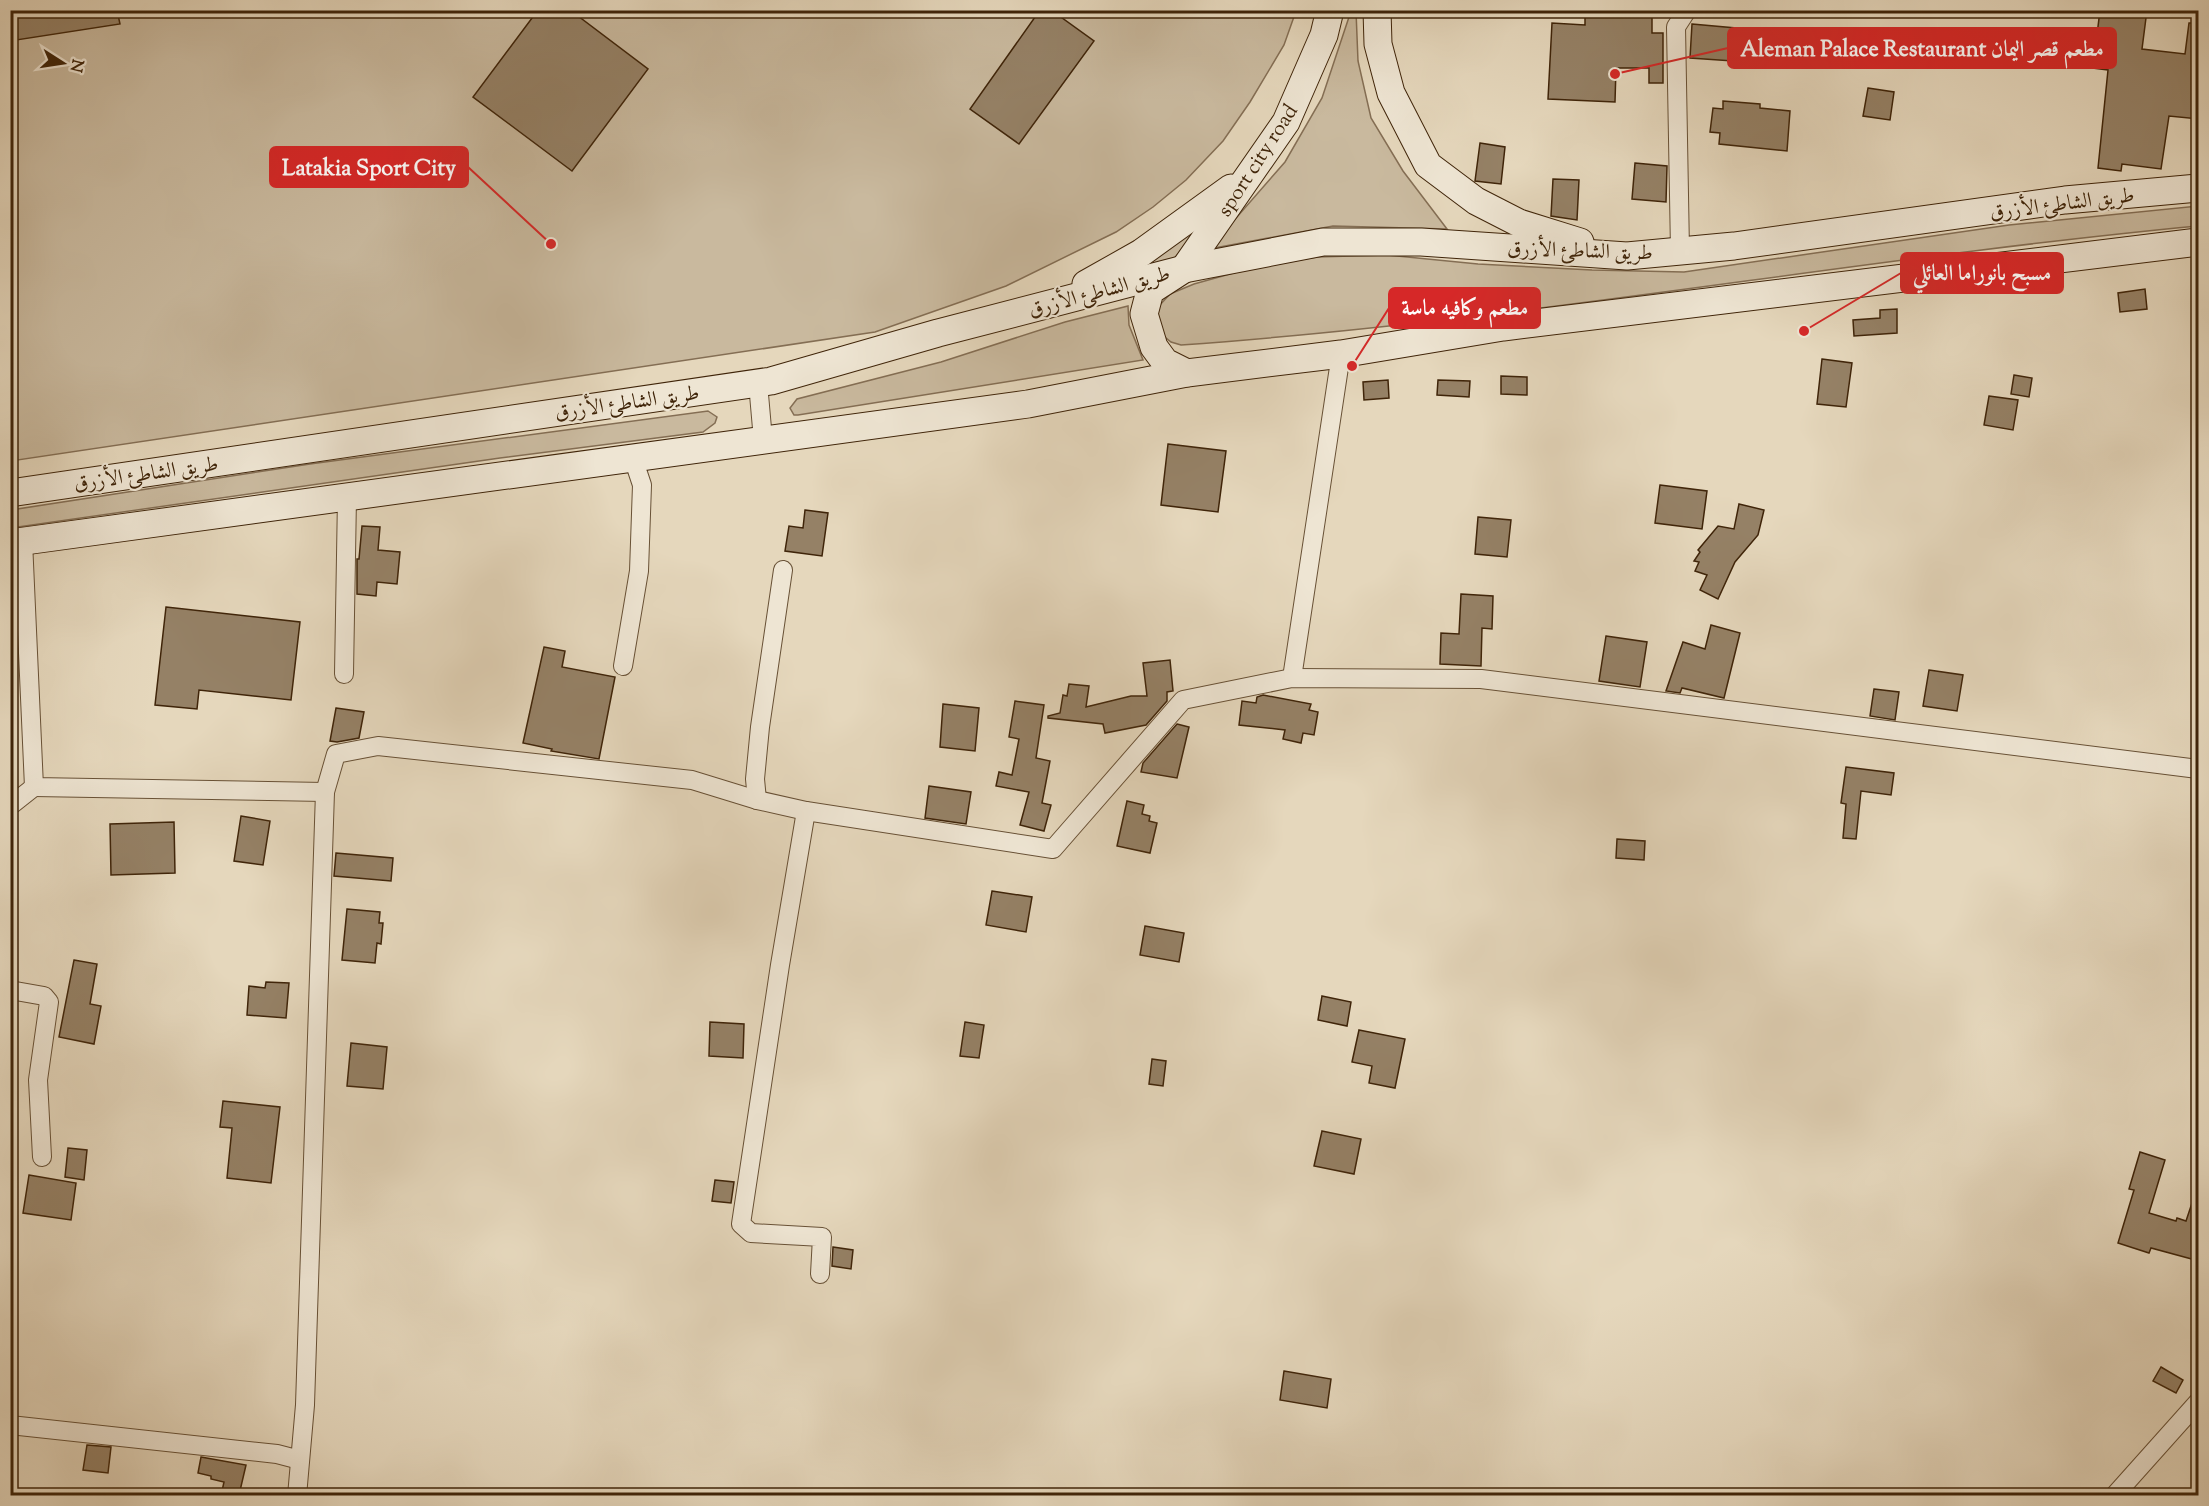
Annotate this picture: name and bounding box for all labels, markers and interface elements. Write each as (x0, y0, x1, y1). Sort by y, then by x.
callout: Aleman Palace Restaurant مطعم قصر اليمان (1728, 28, 2116, 68)
north arrow (33, 33, 93, 93)
text: Aleman Palace Restaurant مطعم قصر اليمان (1740, 35, 2104, 69)
text: N (63, 57, 88, 74)
street label: sport city road (1211, 99, 1306, 223)
callout: Latakia Sport City (270, 147, 468, 187)
text: Latakia Sport City (282, 154, 456, 186)
street label: طريق الشاطئ الأزرق (1988, 179, 2136, 229)
street label: طريق الشاطئ الأزرق (1507, 232, 1653, 270)
callout: مسبح بانوراما العائلي (1901, 253, 2063, 293)
street label: طريق الشاطئ الأزرق (1025, 258, 1174, 326)
text: مسبح بانوراما العائلي (1912, 259, 2051, 294)
callout: مطعم وكافيه ماسة (1389, 288, 1540, 328)
text: مطعم وكافيه ماسة (1402, 294, 1528, 328)
street label: طريق الشاطئ الأزرق (553, 377, 702, 429)
street label: طريق الشاطئ الأزرق (72, 448, 221, 500)

